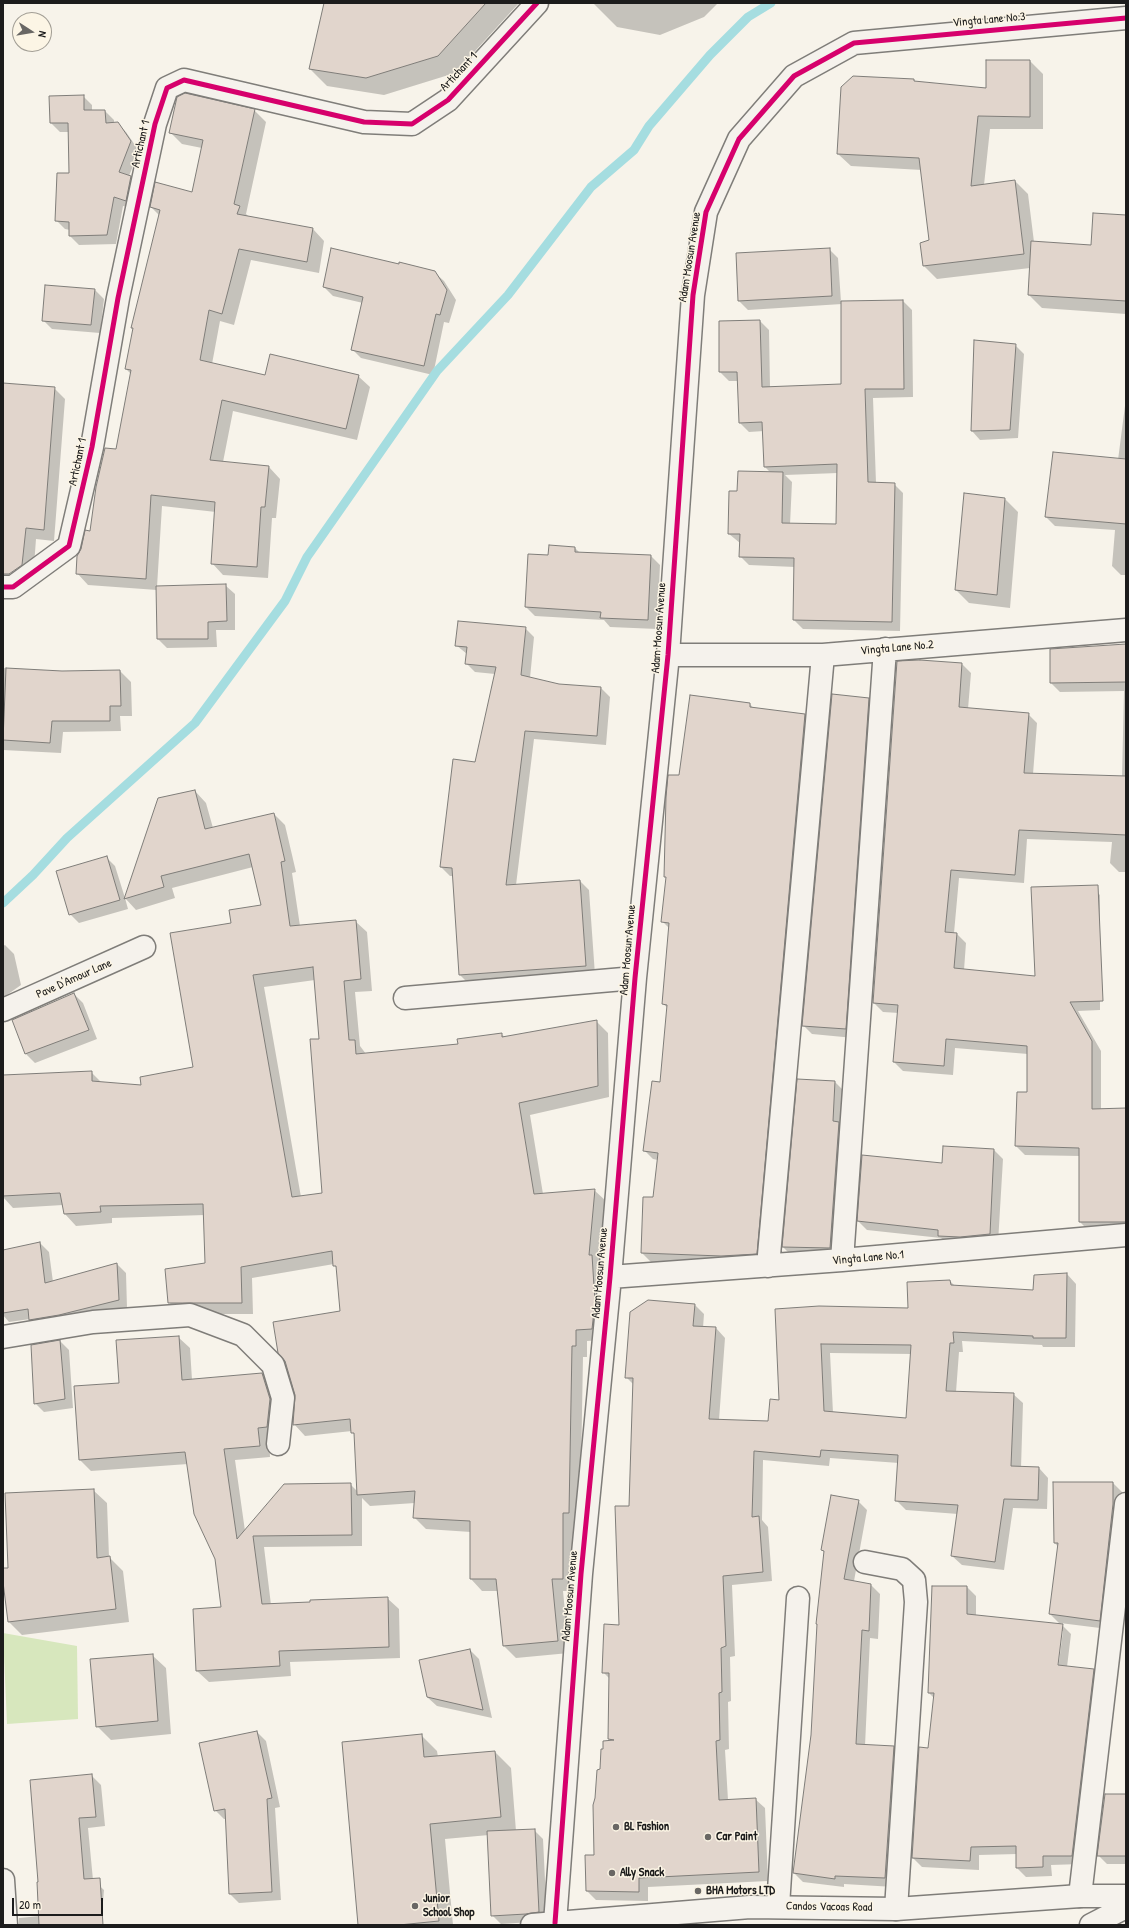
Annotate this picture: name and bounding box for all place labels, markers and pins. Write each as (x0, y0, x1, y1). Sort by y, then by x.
place label: BL Fashion (624, 1820, 669, 1834)
marker: BL Fashion (611, 1822, 621, 1832)
place label: Car Paint (716, 1830, 757, 1844)
marker: Car Paint (703, 1832, 713, 1842)
place label: Ally Snack (620, 1866, 664, 1880)
marker: Ally Snack (607, 1868, 617, 1878)
place label: BHA Motors LTD (706, 1884, 775, 1898)
marker: BHA Motors LTD (693, 1886, 703, 1896)
place label: Junior School Shop (423, 1892, 474, 1920)
marker: Junior School Shop (410, 1901, 420, 1911)

